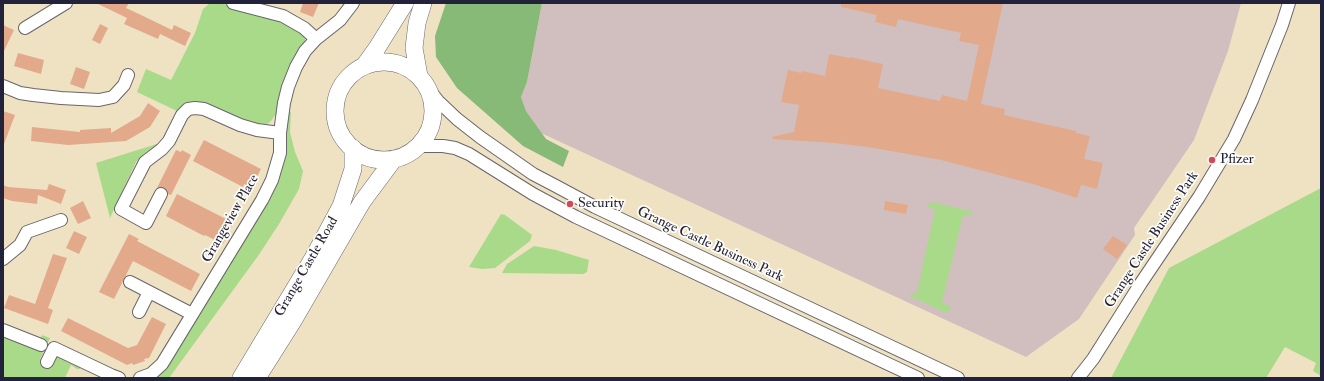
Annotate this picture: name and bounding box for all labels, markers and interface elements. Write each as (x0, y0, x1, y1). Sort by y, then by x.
place label: Pfizer (1220, 152, 1254, 168)
marker: Pfizer (1207, 155, 1217, 165)
street label: Grange Castle Business Park (1102, 169, 1202, 311)
street label: Grangeview Place (199, 172, 263, 266)
place label: Security (578, 196, 624, 212)
marker: Security (565, 199, 575, 209)
street label: Grange Castle Business Park (634, 204, 786, 286)
street label: Grange Castle Road (272, 214, 342, 320)

